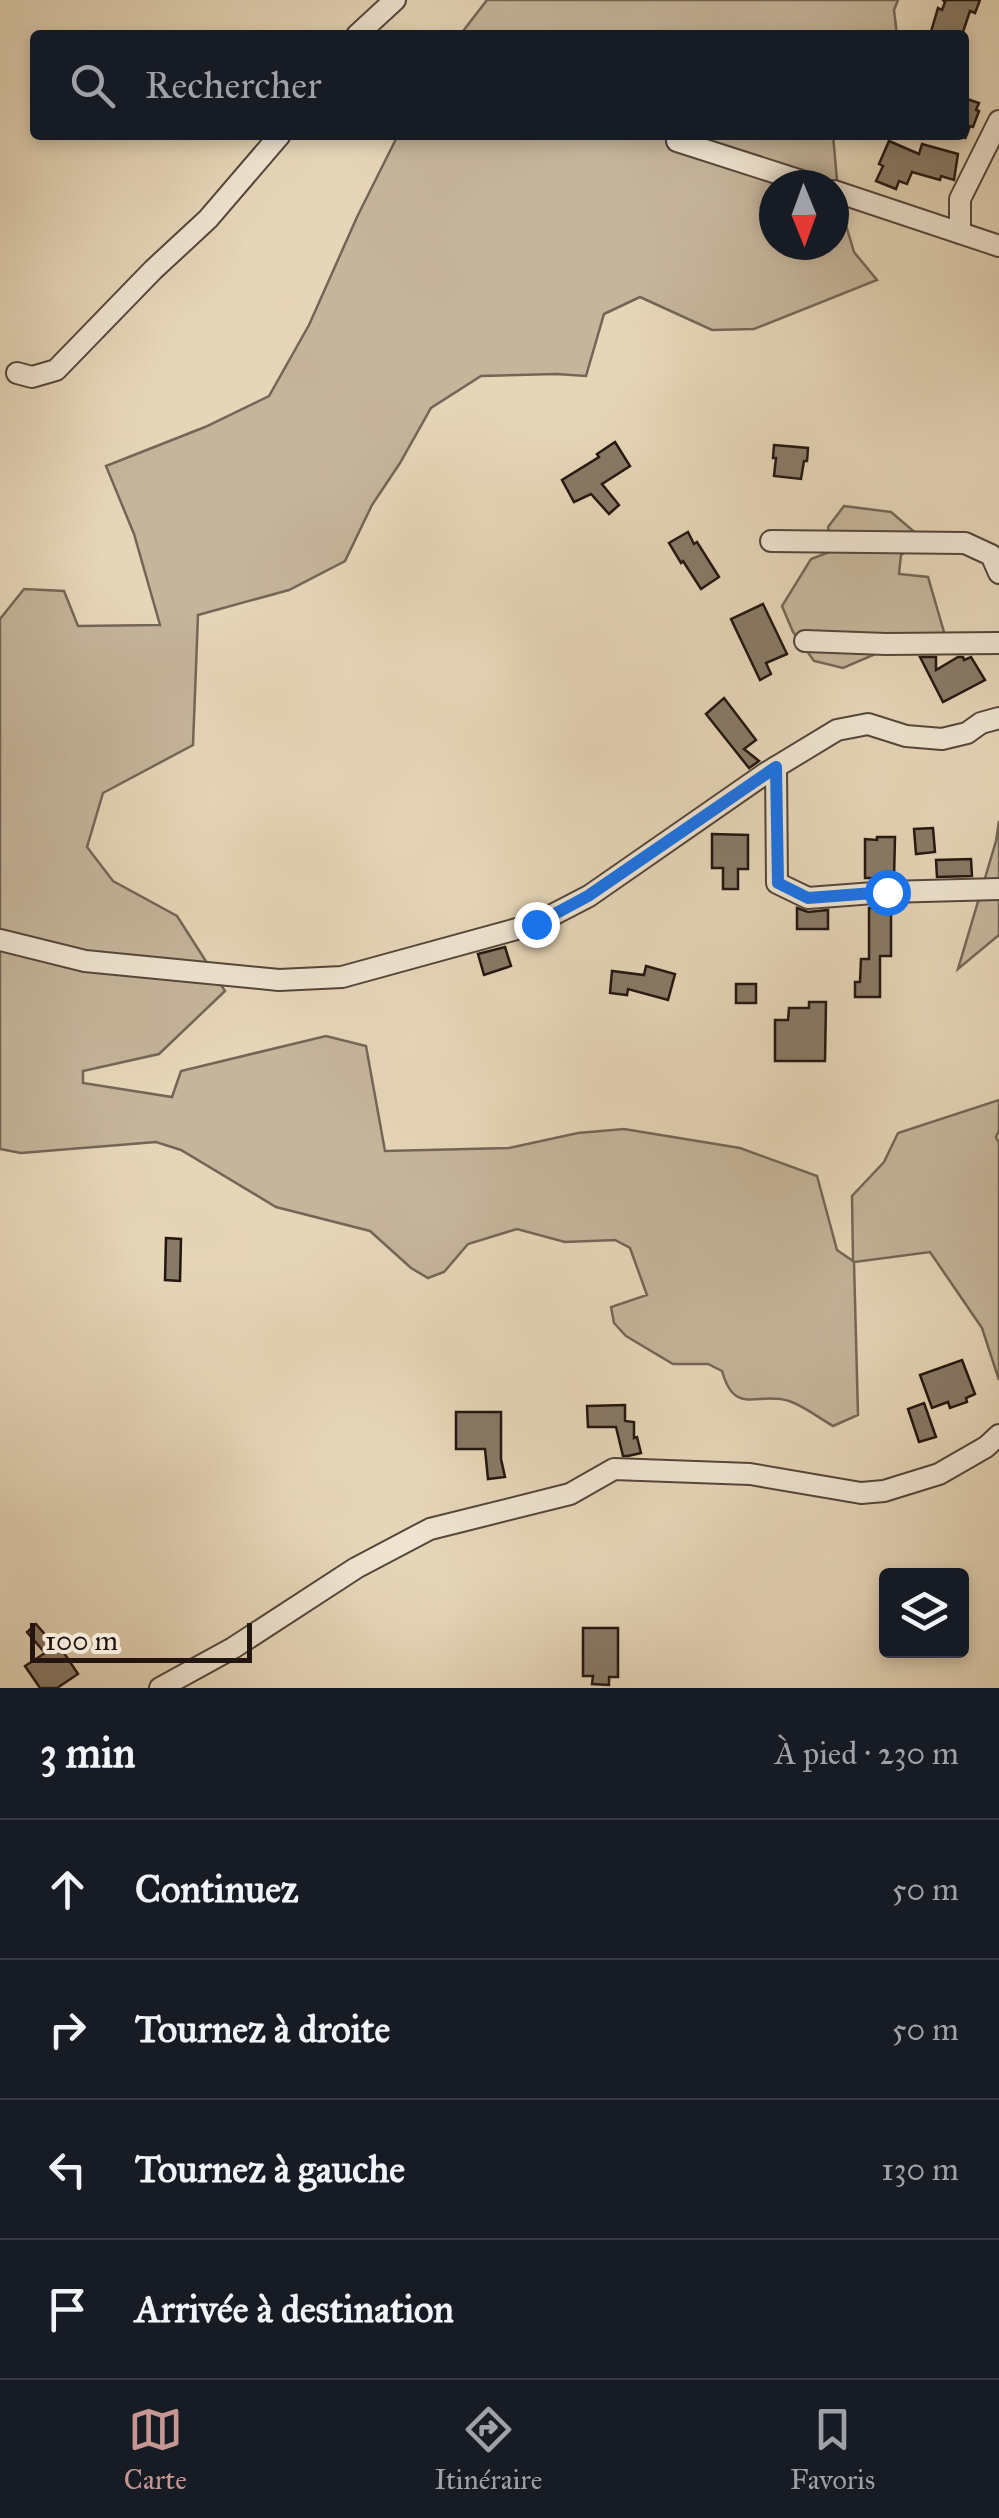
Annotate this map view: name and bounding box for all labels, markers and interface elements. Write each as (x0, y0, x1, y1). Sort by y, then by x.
search box (30, 30, 969, 140)
icon: search (65, 58, 120, 113)
text: Rechercher (145, 62, 321, 108)
north arrow (759, 170, 849, 260)
route start (865, 870, 911, 916)
route end (514, 902, 560, 948)
map controls (879, 1568, 969, 1658)
button: layers (879, 1568, 969, 1658)
scale bar (30, 1618, 252, 1662)
text: 100 m (45, 1623, 118, 1658)
text: 3 min (40, 1727, 135, 1779)
text: À pied · 230 m (775, 1734, 959, 1773)
icon: ahead (40, 1862, 95, 1917)
text: Continuez (135, 1866, 299, 1912)
text: 50 m (892, 1870, 959, 1909)
icon: right (40, 2002, 95, 2057)
text: Tournez à droite (135, 2006, 390, 2052)
text: 50 m (892, 2010, 959, 2049)
icon: left (40, 2142, 95, 2197)
text: Tournez à gauche (135, 2146, 405, 2192)
text: 130 m (881, 2150, 959, 2189)
icon: arrive (40, 2282, 95, 2337)
text: Arrivée à destination (135, 2286, 454, 2332)
tab: Carte (124, 2402, 187, 2497)
tab: Itinéraire (435, 2402, 542, 2497)
tab: Favoris (790, 2402, 875, 2497)

